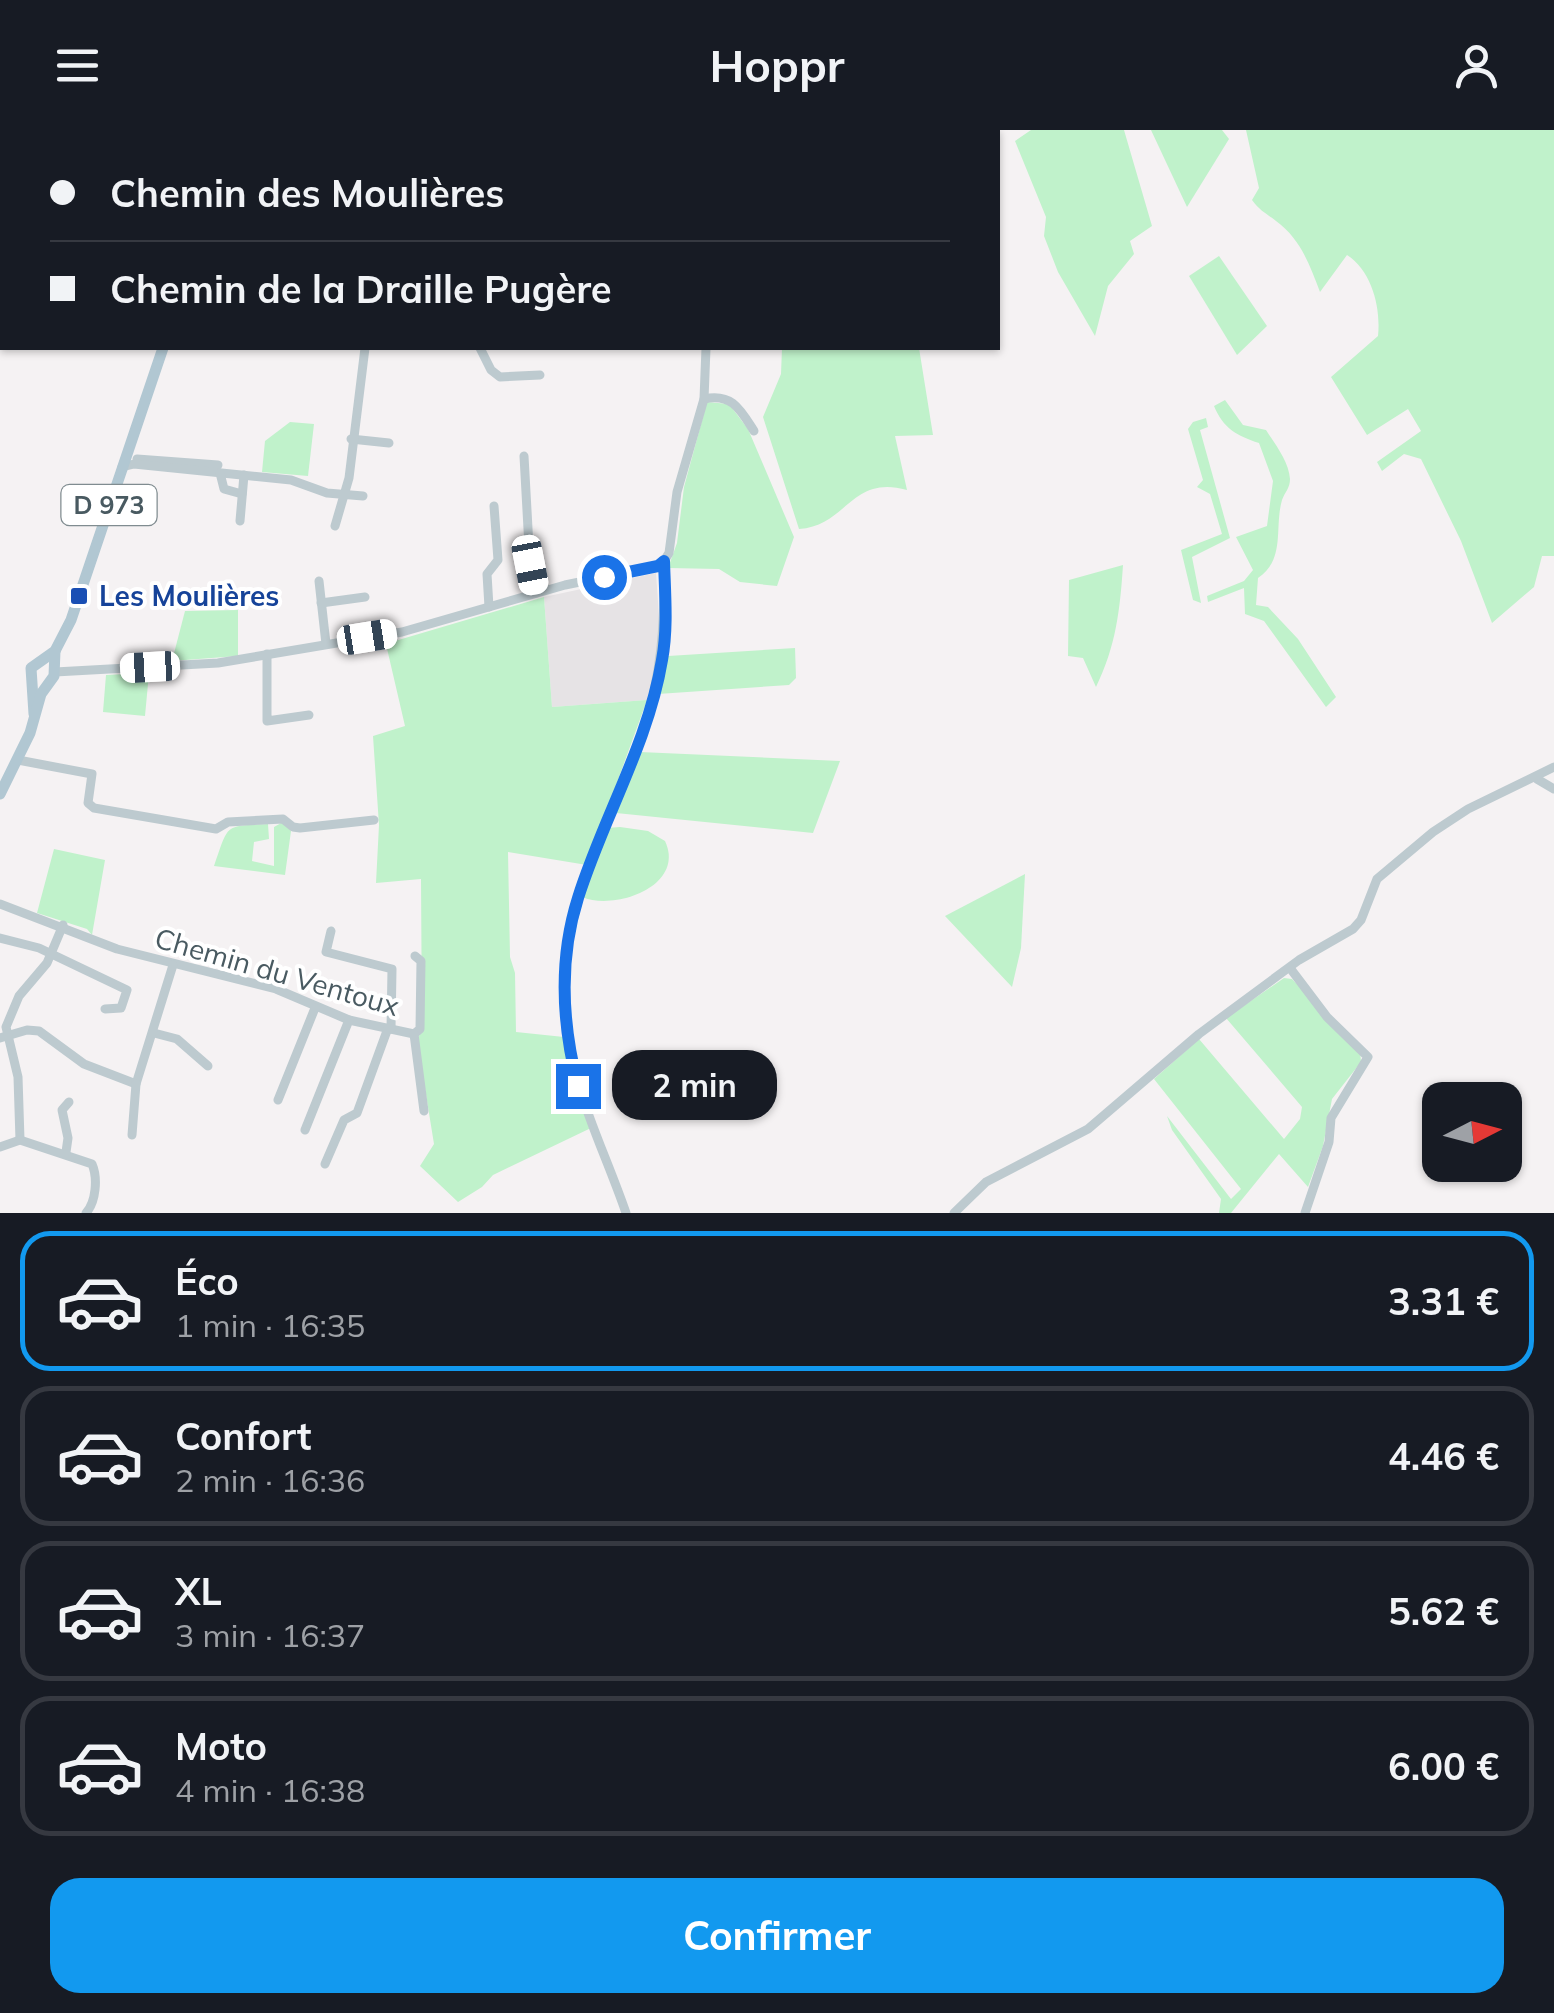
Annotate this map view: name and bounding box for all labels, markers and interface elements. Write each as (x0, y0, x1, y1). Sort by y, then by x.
text: Hoppr (710, 37, 844, 93)
icon: menu (50, 38, 105, 93)
icon: person (1449, 38, 1504, 93)
text: Chemin des Moulières (110, 169, 504, 217)
text: Chemin de la Draille Pugère (110, 265, 612, 313)
road number: D 973 (62, 485, 156, 525)
car (510, 533, 550, 597)
route start (582, 555, 627, 600)
place label: Les Moulières (99, 578, 279, 613)
marker: Les Moulières (68, 585, 90, 607)
car (335, 617, 399, 657)
car (119, 650, 181, 684)
street label: Chemin du Ventoux (151, 920, 403, 1023)
callout: 2 min (613, 1051, 778, 1121)
route end (556, 1064, 601, 1109)
text: 2 min (652, 1065, 737, 1105)
north arrow (1422, 1082, 1522, 1182)
map controls (1422, 1082, 1522, 1182)
icon: car (55, 1256, 145, 1346)
text: Éco (175, 1257, 239, 1305)
text: 3.31 € (1388, 1277, 1499, 1325)
text: 1 min · 16:35 (175, 1305, 365, 1345)
icon: car (55, 1411, 145, 1501)
text: Confort (175, 1412, 312, 1460)
text: 4.46 € (1388, 1432, 1499, 1480)
text: 2 min · 16:36 (175, 1460, 365, 1500)
icon: car (55, 1566, 145, 1656)
text: XL (175, 1567, 222, 1615)
text: 5.62 € (1388, 1587, 1499, 1635)
text: 3 min · 16:37 (175, 1615, 365, 1655)
icon: car (55, 1721, 145, 1811)
text: Moto (175, 1722, 267, 1770)
text: 6.00 € (1388, 1742, 1499, 1790)
text: 4 min · 16:38 (175, 1770, 365, 1810)
button: Confirmer (50, 1878, 1504, 1993)

